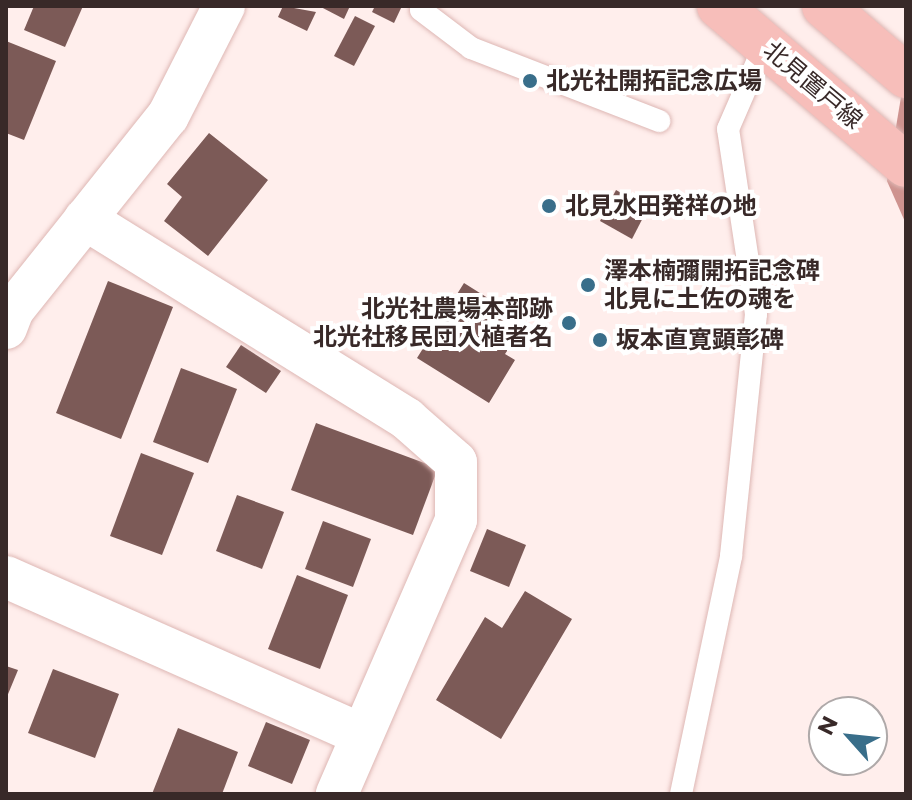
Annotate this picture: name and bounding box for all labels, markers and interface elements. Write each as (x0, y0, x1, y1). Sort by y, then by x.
street label: 北見置戸線 (758, 35, 868, 135)
place label: 北光社開拓記念広場 (546, 67, 762, 95)
marker: 北光社開拓記念広場 (521, 72, 539, 90)
place label: 北見水田発祥の地 (565, 192, 757, 220)
marker: 北見水田発祥の地 (540, 197, 558, 215)
place label: 澤本楠彌開拓記念碑 北見に土佐の魂を (604, 257, 820, 313)
marker: 澤本楠彌開拓記念碑 北見に土佐の魂を (579, 276, 597, 294)
place label: 北光社農場本部跡 北光社移民団入植者名 (313, 295, 553, 351)
marker: 北光社農場本部跡 北光社移民団入植者名 (560, 314, 578, 332)
place label: 坂本直寛顕彰碑 (616, 326, 784, 354)
marker: 坂本直寛顕彰碑 (591, 331, 609, 349)
north arrow (808, 696, 888, 776)
text: N (812, 712, 844, 740)

